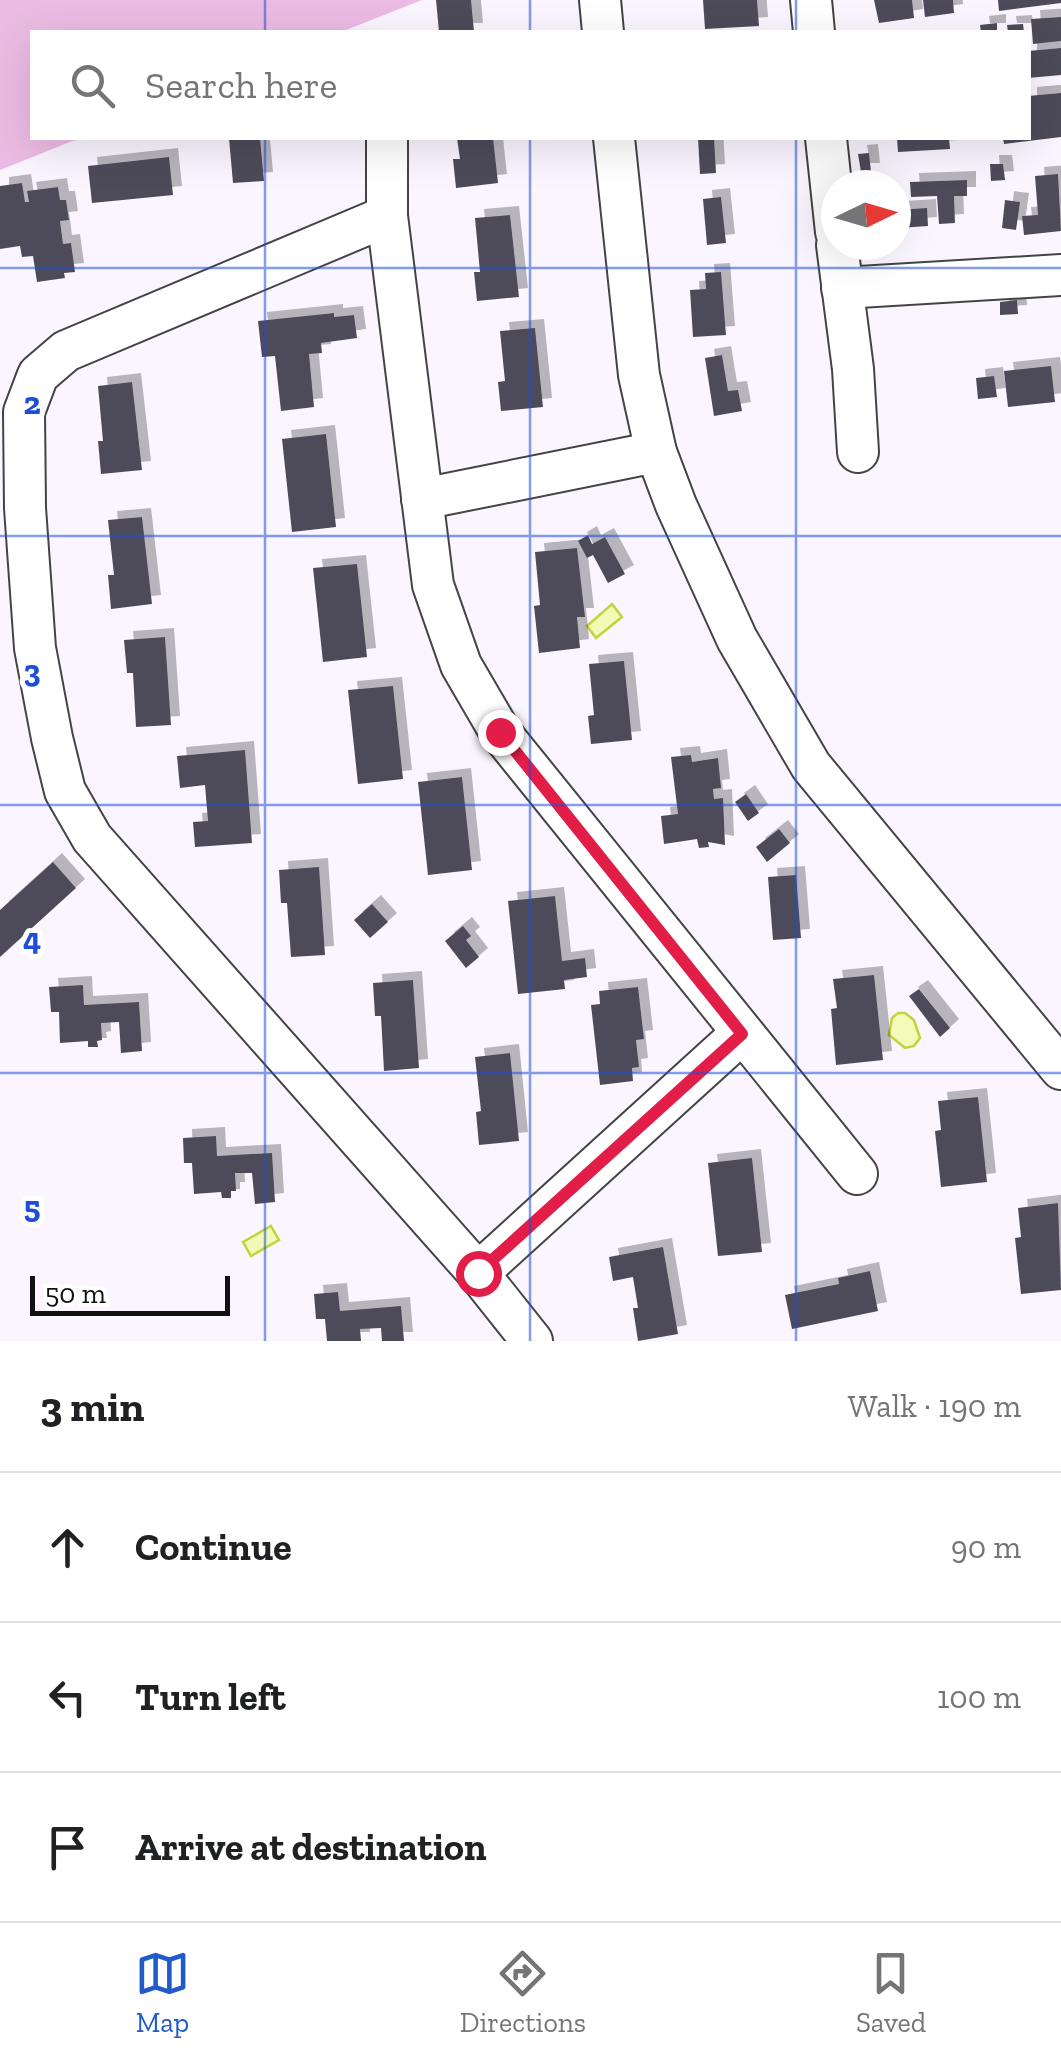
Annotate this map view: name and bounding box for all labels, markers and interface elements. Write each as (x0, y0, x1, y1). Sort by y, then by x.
search box (30, 30, 1031, 140)
icon: search (65, 58, 120, 113)
text: Search here (145, 62, 337, 108)
north arrow (821, 170, 911, 260)
text: 2 (23, 384, 41, 422)
text: 3 (23, 652, 41, 690)
route end (478, 710, 524, 756)
text: 4 (23, 920, 41, 958)
text: 5 (24, 1188, 40, 1226)
route start (456, 1251, 502, 1297)
scale bar (30, 1271, 230, 1316)
text: 50 m (45, 1277, 106, 1310)
text: 3 min (40, 1381, 145, 1432)
text: Walk · 190 m (848, 1387, 1021, 1425)
icon: ahead (40, 1520, 95, 1575)
text: Continue (135, 1524, 292, 1570)
text: 90 m (951, 1528, 1021, 1566)
icon: left (40, 1670, 95, 1725)
text: Turn left (135, 1674, 286, 1720)
text: 100 m (937, 1678, 1021, 1716)
icon: arrive (40, 1820, 95, 1875)
text: Arrive at destination (135, 1824, 486, 1870)
tab: Map (135, 1946, 190, 2039)
tab: Directions (460, 1946, 586, 2039)
tab: Saved (856, 1946, 926, 2039)

